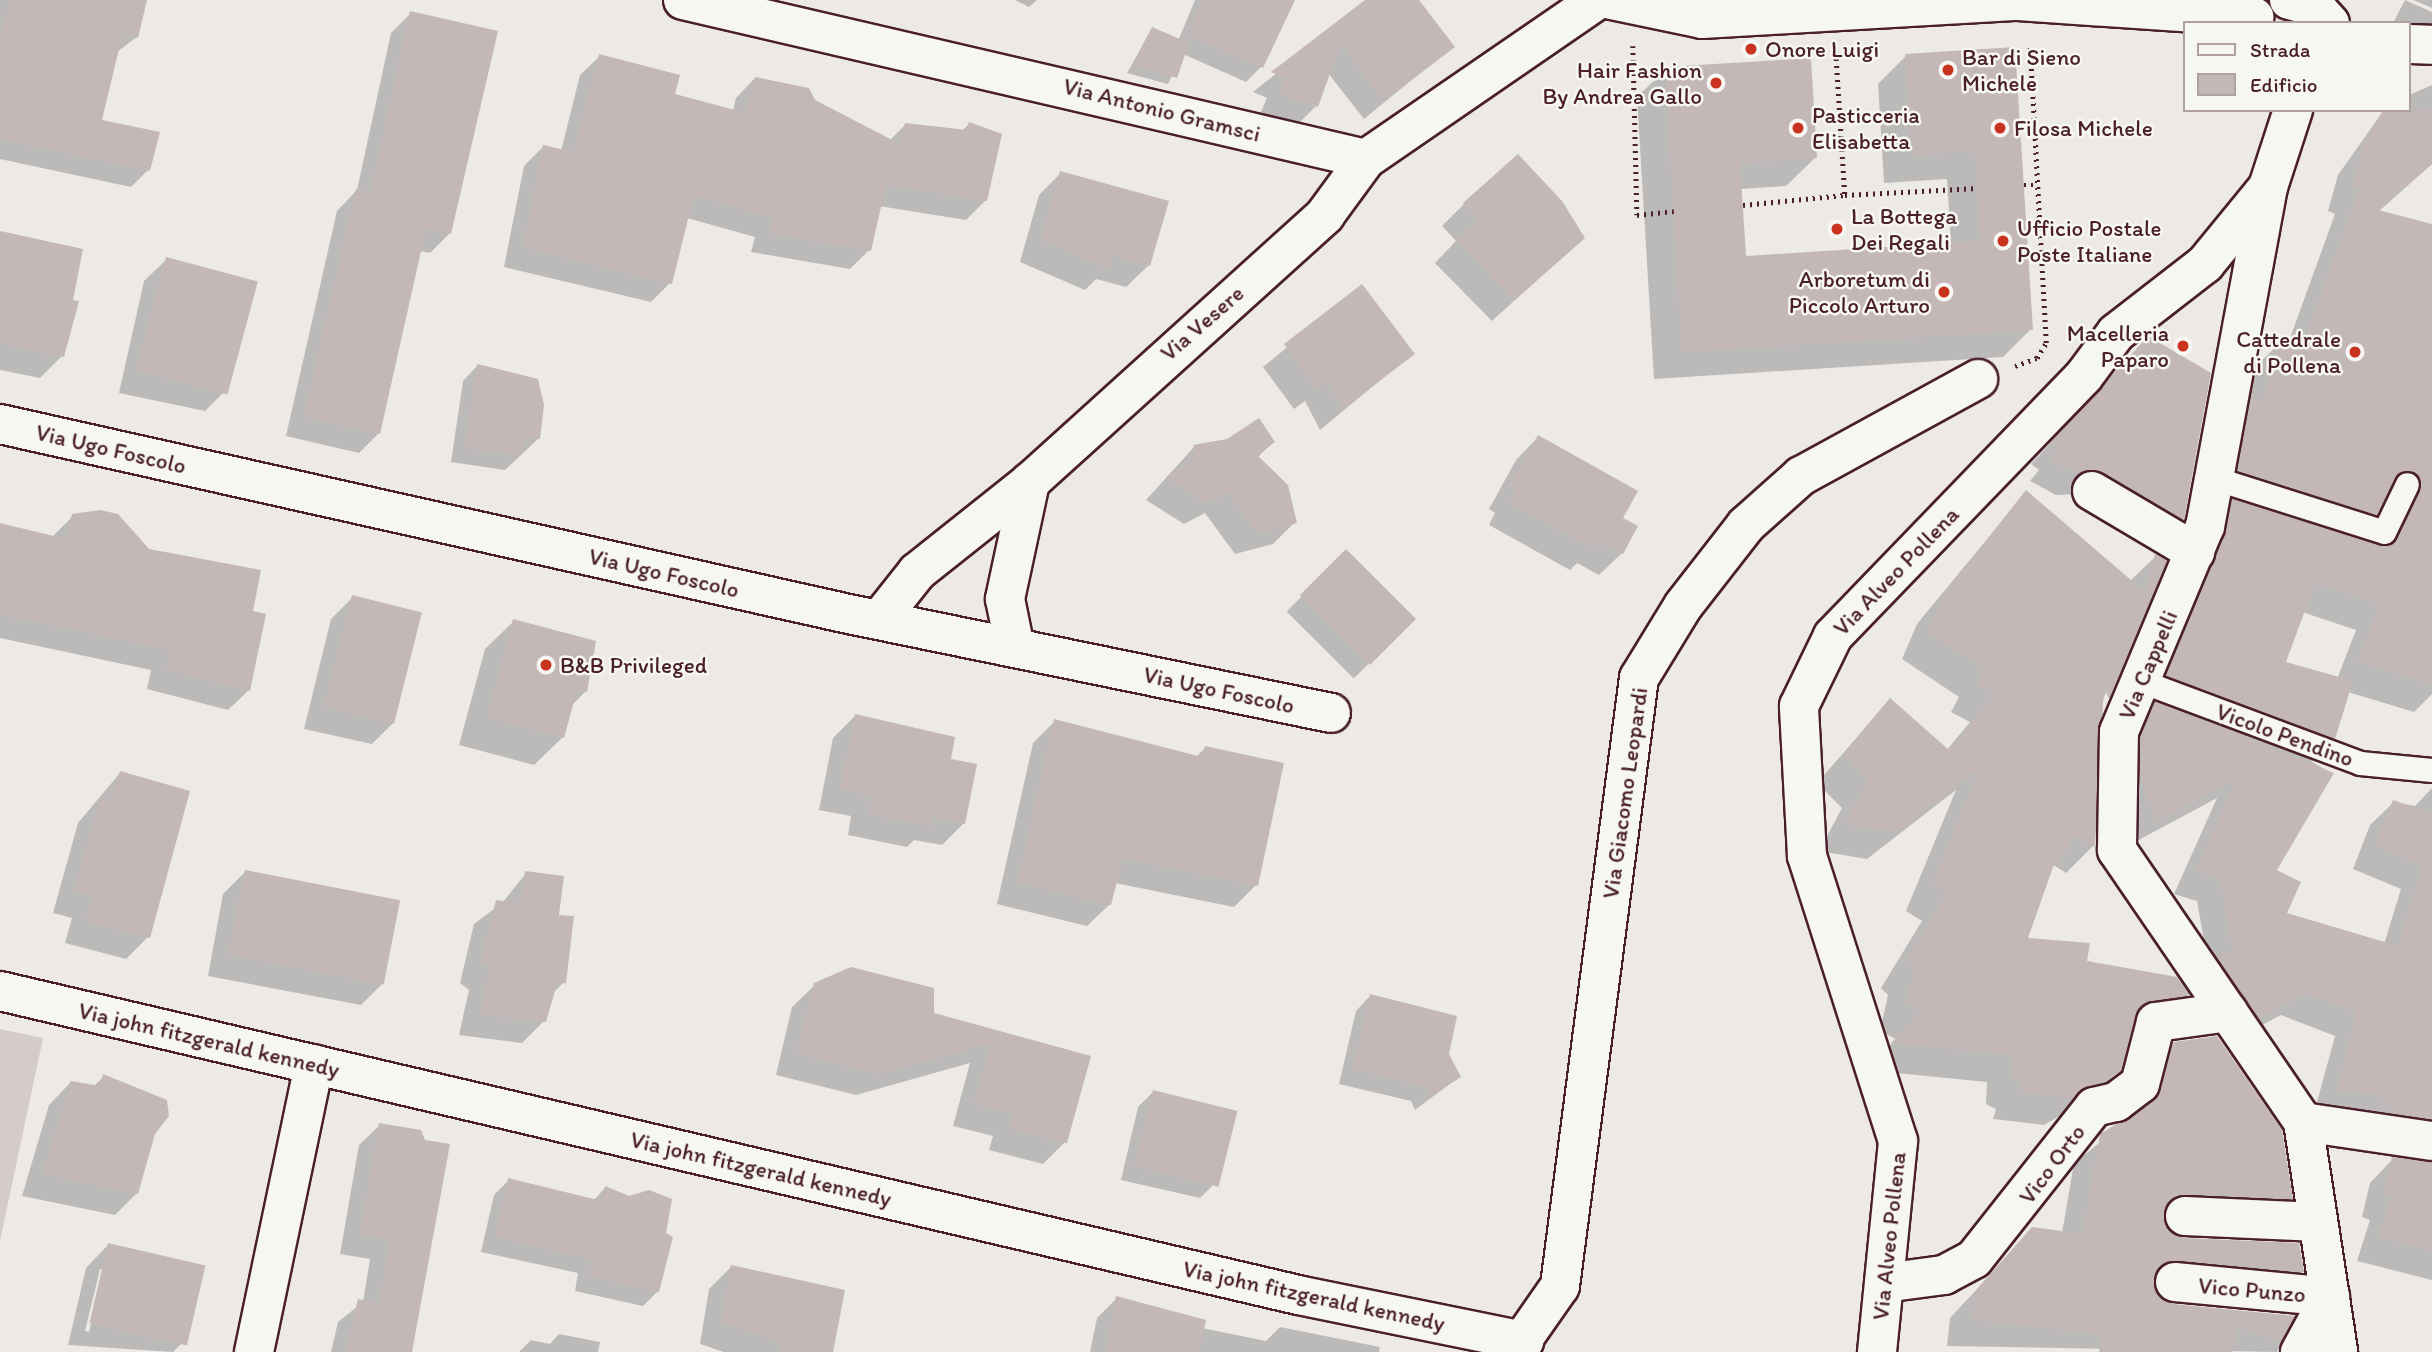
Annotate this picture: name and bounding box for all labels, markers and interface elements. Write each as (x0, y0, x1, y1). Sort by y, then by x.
legend (2184, 21, 2411, 112)
place label: Onore Luigi (1765, 35, 1879, 63)
text: Strada (2250, 37, 2310, 62)
marker: Onore Luigi (1743, 41, 1759, 57)
place label: Bar di Sieno Michele (1962, 43, 2081, 97)
place label: Hair Fashion By Andrea Gallo (1542, 56, 1702, 110)
marker: Bar di Sieno Michele (1940, 62, 1956, 78)
street label: Via Antonio Gramsci (1061, 72, 1263, 148)
text: Edificio (2250, 72, 2318, 97)
marker: Hair Fashion By Andrea Gallo (1708, 75, 1724, 91)
place label: Pasticceria Elisabetta (1812, 101, 1920, 155)
place label: Filosa Michele (2014, 114, 2152, 142)
marker: Pasticceria Elisabetta (1790, 120, 1806, 136)
marker: Filosa Michele (1992, 120, 2008, 136)
place label: La Bottega Dei Regali (1851, 202, 1957, 256)
place label: Ufficio Postale Poste Italiane (2017, 214, 2160, 268)
marker: La Bottega Dei Regali (1829, 221, 1845, 237)
marker: Ufficio Postale Poste Italiane (1995, 233, 2011, 249)
place label: Arboretum di Piccolo Arturo (1789, 265, 1930, 319)
street label: Via Vesere (1155, 280, 1249, 366)
marker: Arboretum di Piccolo Arturo (1936, 284, 1952, 300)
place label: Macelleria Paparo (2067, 319, 2169, 373)
place label: Cattedrale di Pollena (2236, 325, 2341, 379)
marker: Macelleria Paparo (2175, 338, 2191, 354)
marker: Cattedrale di Pollena (2347, 344, 2363, 360)
street label: Via Ugo Foscolo (33, 418, 189, 480)
street label: Via Alveo Pollena (1827, 501, 1965, 641)
street label: Via Ugo Foscolo (586, 542, 742, 604)
street label: Via Cappelli (2113, 606, 2183, 724)
place label: B&B Privileged (560, 651, 707, 679)
marker: B&B Privileged (538, 657, 554, 673)
street label: Via Ugo Foscolo (1141, 661, 1297, 719)
street label: Via Giacomo Leopardi (1597, 686, 1653, 900)
street label: Vicolo Pendino (2212, 697, 2358, 773)
street label: Via john fitzgerald kennedy (76, 997, 342, 1083)
street label: Vico Orto (2013, 1118, 2091, 1210)
street label: Via john fitzgerald kennedy (628, 1126, 894, 1212)
street label: Via Alveo Pollena (1866, 1151, 1912, 1321)
street label: Via john fitzgerald kennedy (1181, 1255, 1447, 1337)
street label: Vico Punzo (2197, 1272, 2307, 1308)

